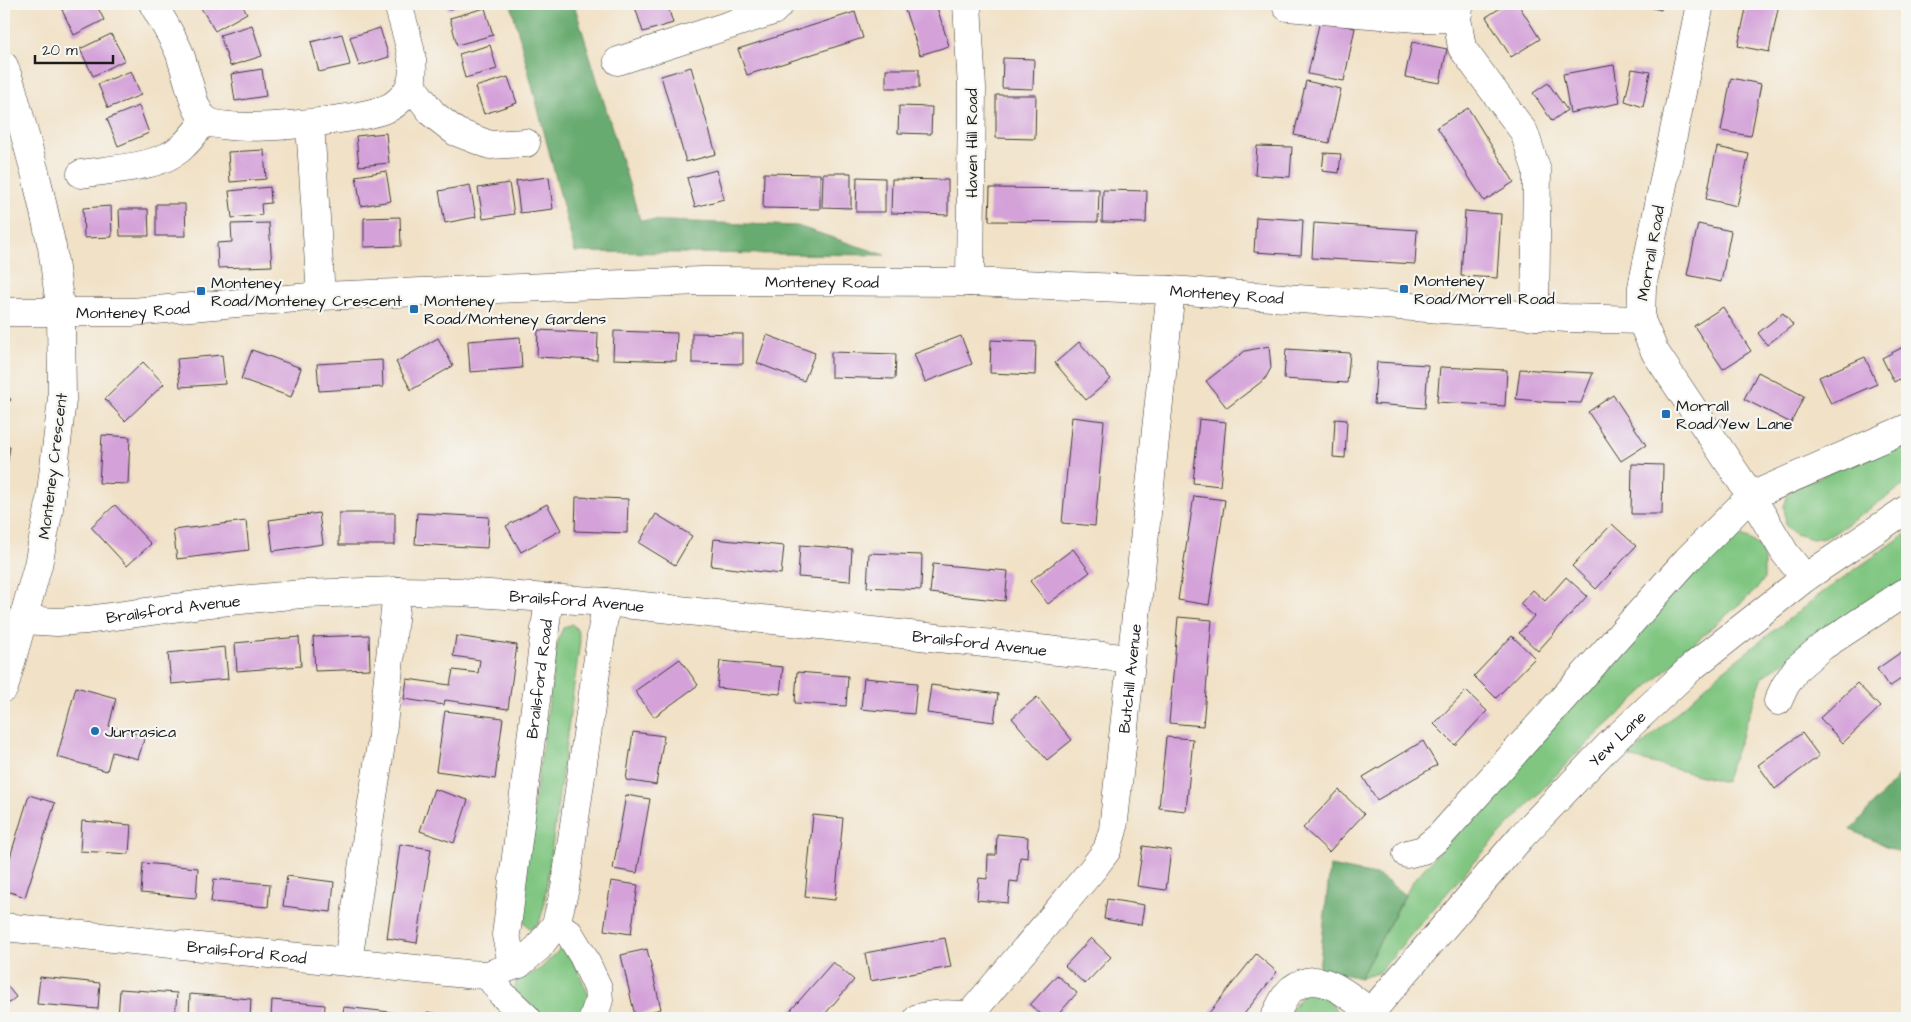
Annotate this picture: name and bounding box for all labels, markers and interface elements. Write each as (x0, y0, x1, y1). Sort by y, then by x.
scale bar (35, 32, 112, 64)
text: 20 m (42, 40, 78, 61)
street label: Haven Hill Road (961, 88, 983, 198)
street label: Morrall Road (1632, 204, 1670, 302)
place label: Monteney Road/Morrell Road (1414, 270, 1555, 310)
street label: Monteney Road (765, 271, 879, 295)
place label: Monteney Road/Monteney Crescent (211, 272, 403, 313)
street label: Monteney Road (1169, 280, 1284, 310)
marker: Monteney Road/Morrell Road (1398, 283, 1410, 295)
marker: Monteney Road/Monteney Crescent (195, 285, 207, 297)
place label: Monteney Road/Monteney Gardens (424, 290, 606, 331)
street label: Monteney Road (76, 297, 191, 324)
marker: Monteney Road/Monteney Gardens (408, 303, 420, 315)
street label: Monteney Crescent (33, 391, 74, 541)
place label: Morrall Road/Yew Lane (1676, 395, 1793, 435)
marker: Morrall Road/Yew Lane (1660, 408, 1672, 420)
street label: Brailsford Avenue (509, 585, 646, 618)
street label: Brailsford Avenue (105, 590, 242, 629)
street label: Brailsford Road (521, 618, 558, 740)
street label: Butchill Avenue (1113, 622, 1147, 734)
street label: Brailsford Avenue (911, 625, 1048, 662)
street label: Yew Lane (1584, 706, 1651, 772)
place label: Jurrasica (105, 721, 176, 743)
marker: Jurrasica (89, 725, 101, 737)
street label: Brailsford Road (186, 936, 307, 970)

